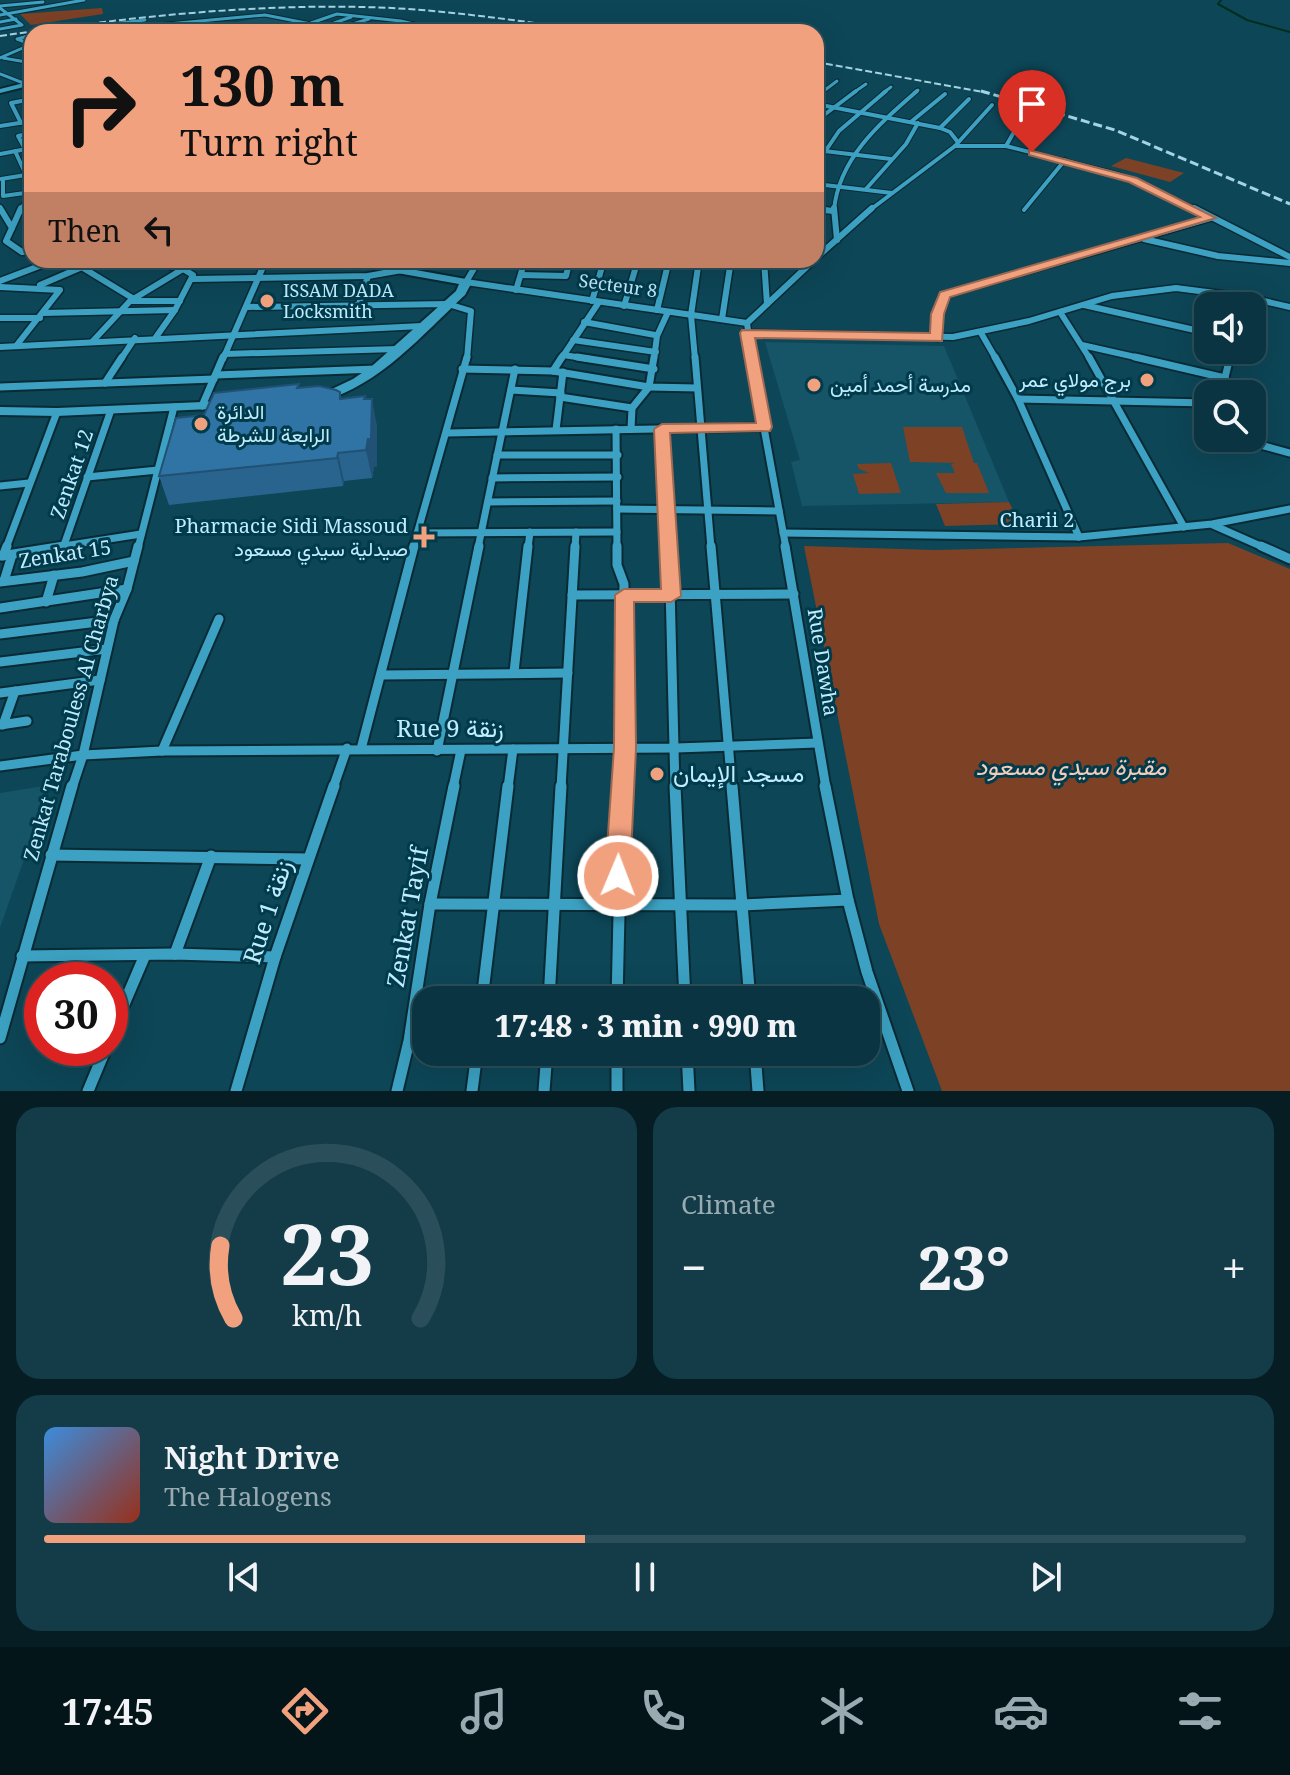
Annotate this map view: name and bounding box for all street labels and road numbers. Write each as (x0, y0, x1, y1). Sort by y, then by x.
street label: Secteur 8 (577, 268, 659, 302)
street label: Zenkat 12 (44, 425, 99, 522)
street label: Charii 2 (1000, 506, 1074, 533)
street label: Zenkat 15 (17, 533, 113, 574)
street label: Zenkat Tarabouless Al Charbya (17, 572, 124, 864)
street label: Rue Dawha (802, 606, 845, 718)
street label: Rue 9 زنقة (396, 711, 504, 744)
street label: Zenkat Tayif (378, 842, 435, 989)
street label: Rue 1 زنقة (234, 855, 299, 968)

